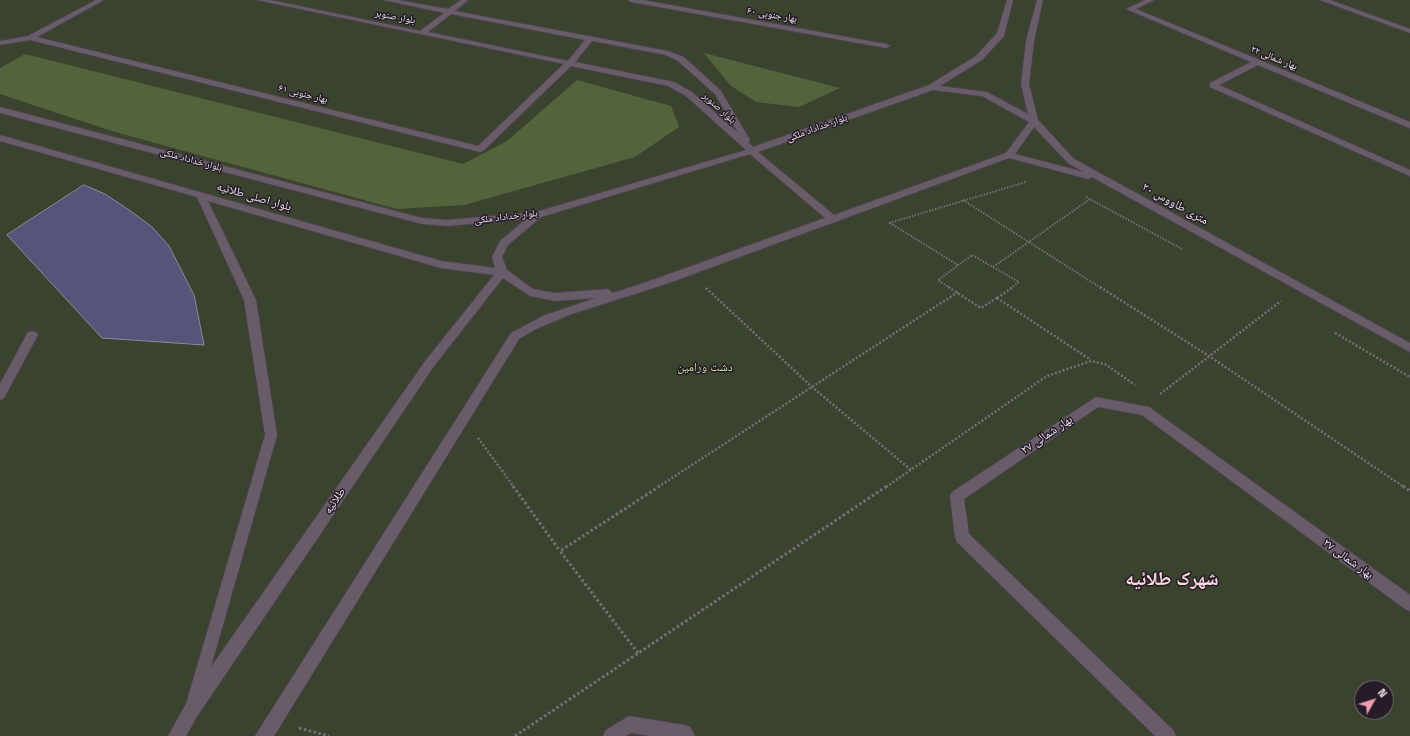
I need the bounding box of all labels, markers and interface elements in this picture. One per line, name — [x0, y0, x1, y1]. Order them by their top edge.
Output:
street label: بهار جنوبی ۶۰ — [746, 5, 798, 25]
street label: بلوار صنوبر — [374, 7, 416, 27]
street label: بهار شمالی ۲۲ — [1249, 43, 1299, 73]
street label: بهار جنوبی ۶۱ — [277, 82, 329, 106]
street label: بلوار صنوبر — [700, 90, 738, 126]
street label: بلوار خداداد ملکی — [785, 111, 849, 145]
street label: بلوار خداداد ملکی — [159, 146, 223, 174]
street label: بلوار اصلی طلائیه — [215, 179, 293, 215]
street label: ۲۰ متری طاووس — [1139, 180, 1211, 228]
street label: بلوار خداداد ملکی — [474, 207, 538, 227]
park label: دشت ورامین — [677, 361, 733, 375]
street label: بهار شمالی ۲۷ — [1018, 412, 1076, 458]
street label: طلائیه — [321, 485, 349, 517]
street label: بهار شمالی ۲۷ — [1320, 536, 1376, 582]
district label: شهرک طلائیه — [1125, 569, 1219, 591]
north arrow — [1354, 680, 1394, 720]
text: N — [1375, 686, 1390, 700]

